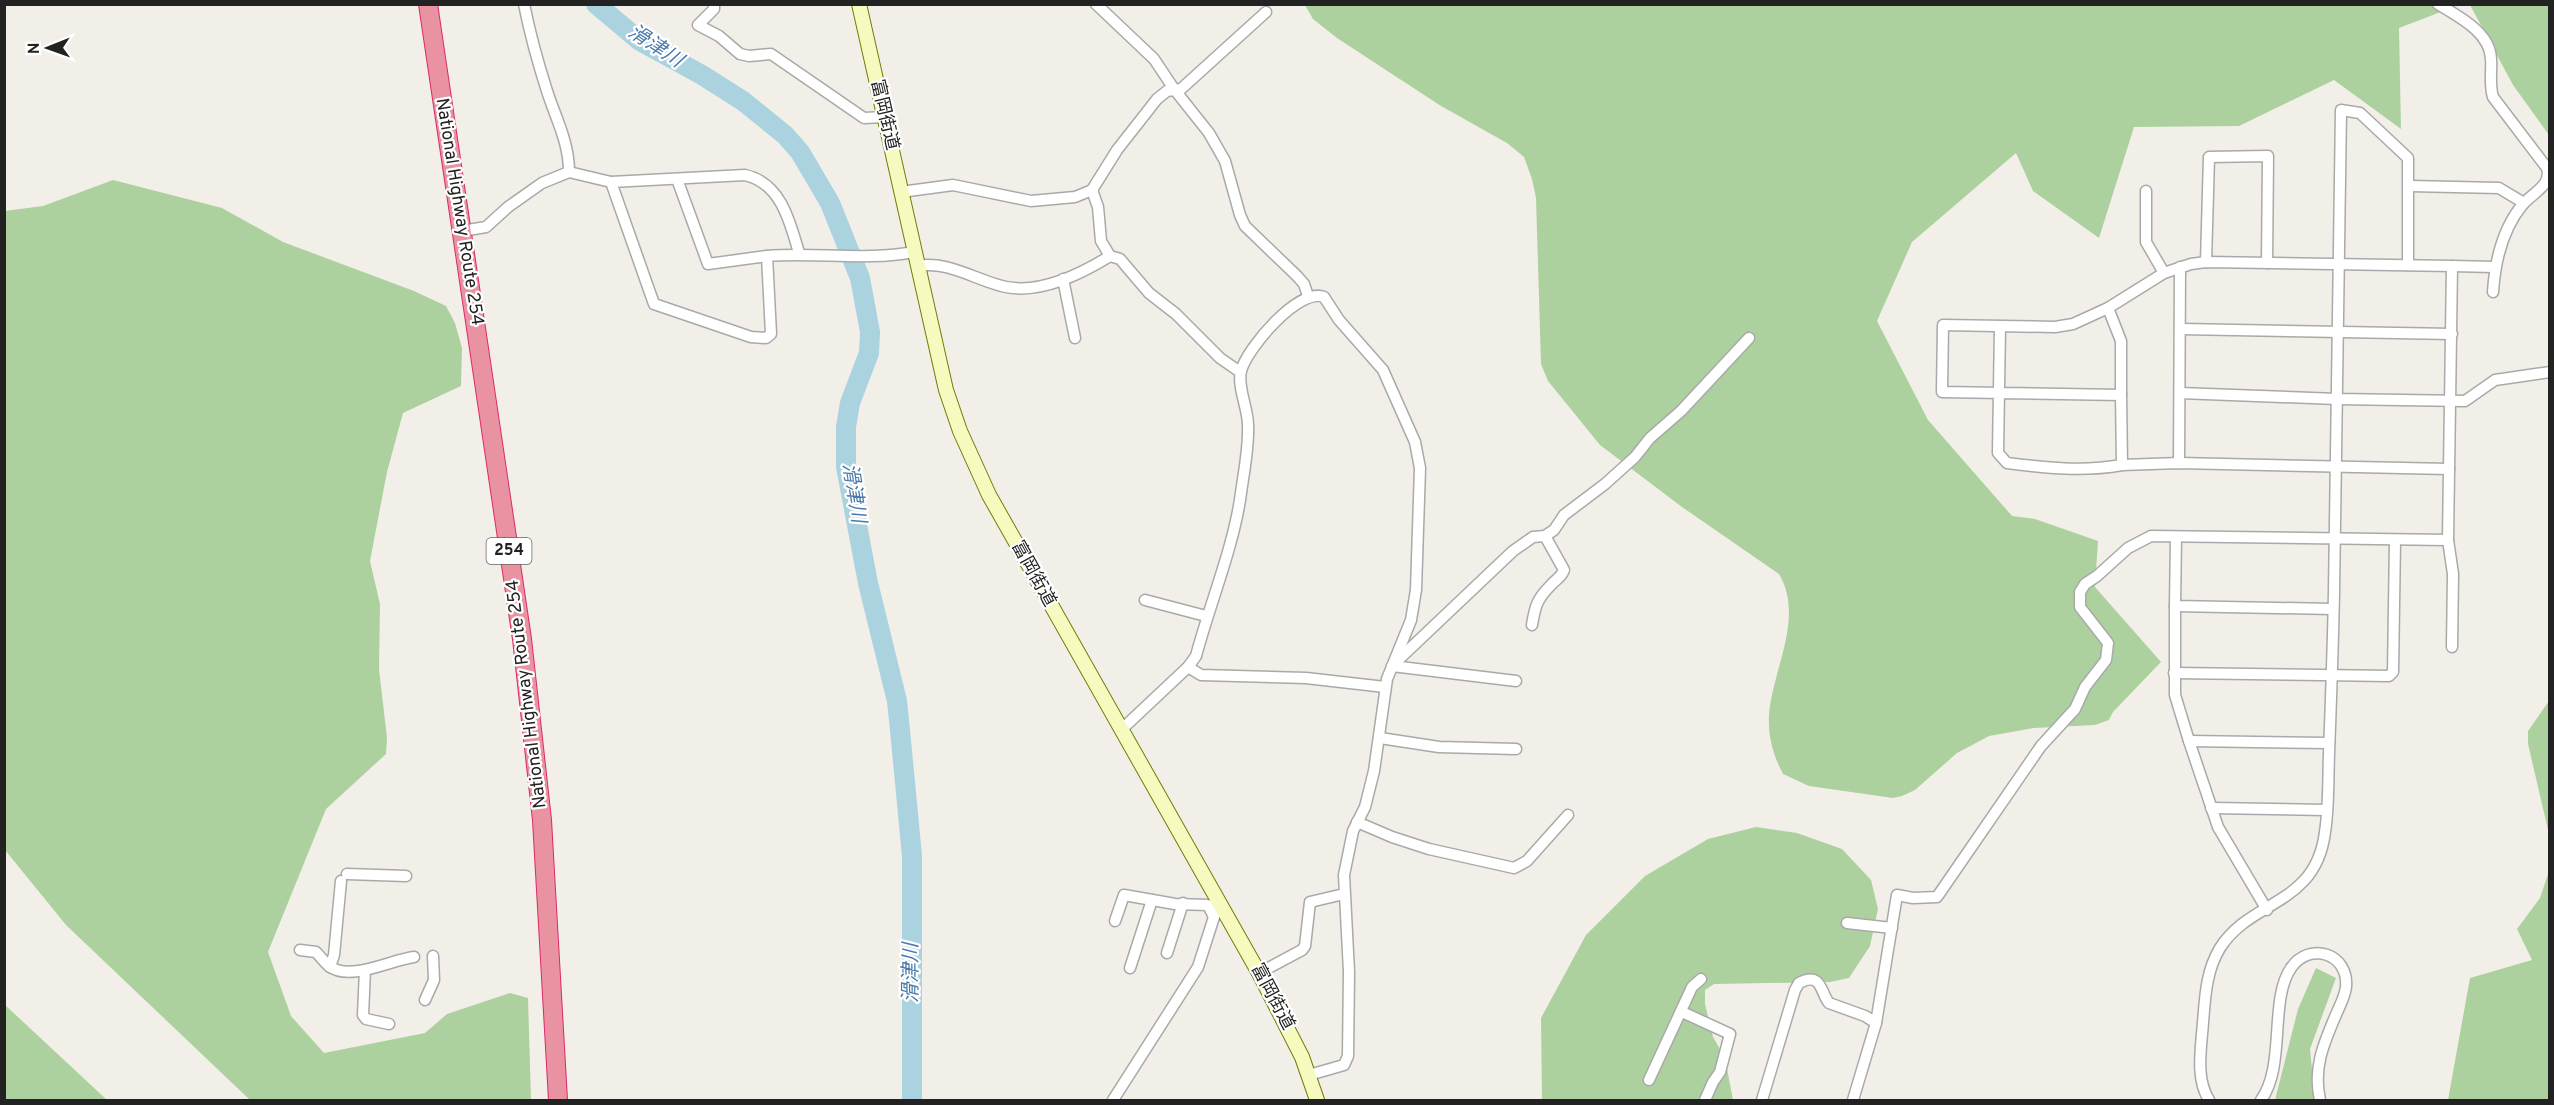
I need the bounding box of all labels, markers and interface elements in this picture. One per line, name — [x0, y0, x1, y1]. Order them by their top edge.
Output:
north arrow — [18, 18, 78, 78]
water label: 滑津川 — [623, 20, 689, 75]
text: N — [25, 42, 45, 54]
street label: 富岡街道 — [865, 77, 903, 153]
street label: National Highway Route 254 — [430, 97, 488, 327]
water label: 滑津川 — [835, 461, 871, 527]
street label: 富岡街道 — [1005, 537, 1061, 611]
road number: 254 — [486, 538, 532, 564]
street label: National Highway Route 254 — [502, 578, 552, 810]
water label: 滑津川 — [899, 941, 925, 1003]
street label: 富岡街道 — [1245, 960, 1299, 1034]

